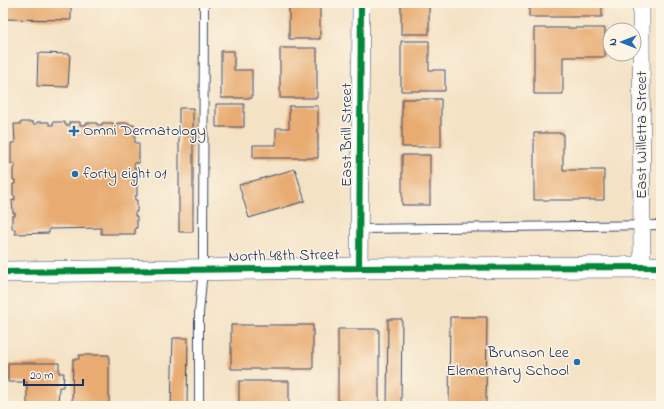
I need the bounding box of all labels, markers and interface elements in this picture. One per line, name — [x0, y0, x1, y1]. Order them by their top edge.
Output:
north arrow — [602, 22, 642, 62]
text: N — [605, 38, 621, 46]
street label: East Willetta Street — [630, 70, 654, 199]
street label: East Brill Street — [335, 82, 359, 187]
place label: Omni Dermatology — [83, 119, 206, 143]
marker: Omni Dermatology — [68, 125, 80, 137]
place label: forty eight 01 — [83, 162, 167, 186]
marker: forty eight 01 — [70, 169, 80, 179]
street label: North 48th Street — [228, 243, 340, 269]
place label: Brunson Lee Elementary School — [446, 341, 570, 383]
marker: Brunson Lee Elementary School — [572, 357, 582, 367]
scale bar — [24, 361, 83, 387]
text: 20 m — [30, 367, 53, 385]

